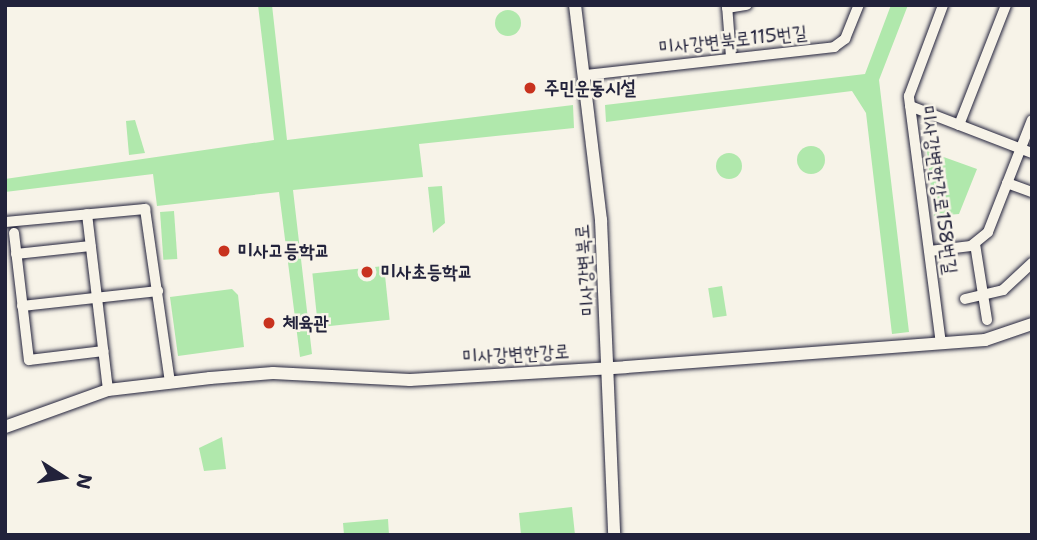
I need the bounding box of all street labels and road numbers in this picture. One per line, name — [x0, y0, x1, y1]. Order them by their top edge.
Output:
street label: 미사강변북로115번길 — [658, 21, 808, 59]
street label: 미사강변한강로158번길 — [916, 104, 962, 276]
street label: 미사강변북로 — [570, 223, 600, 317]
street label: 미사강변한강로 — [462, 340, 570, 368]

